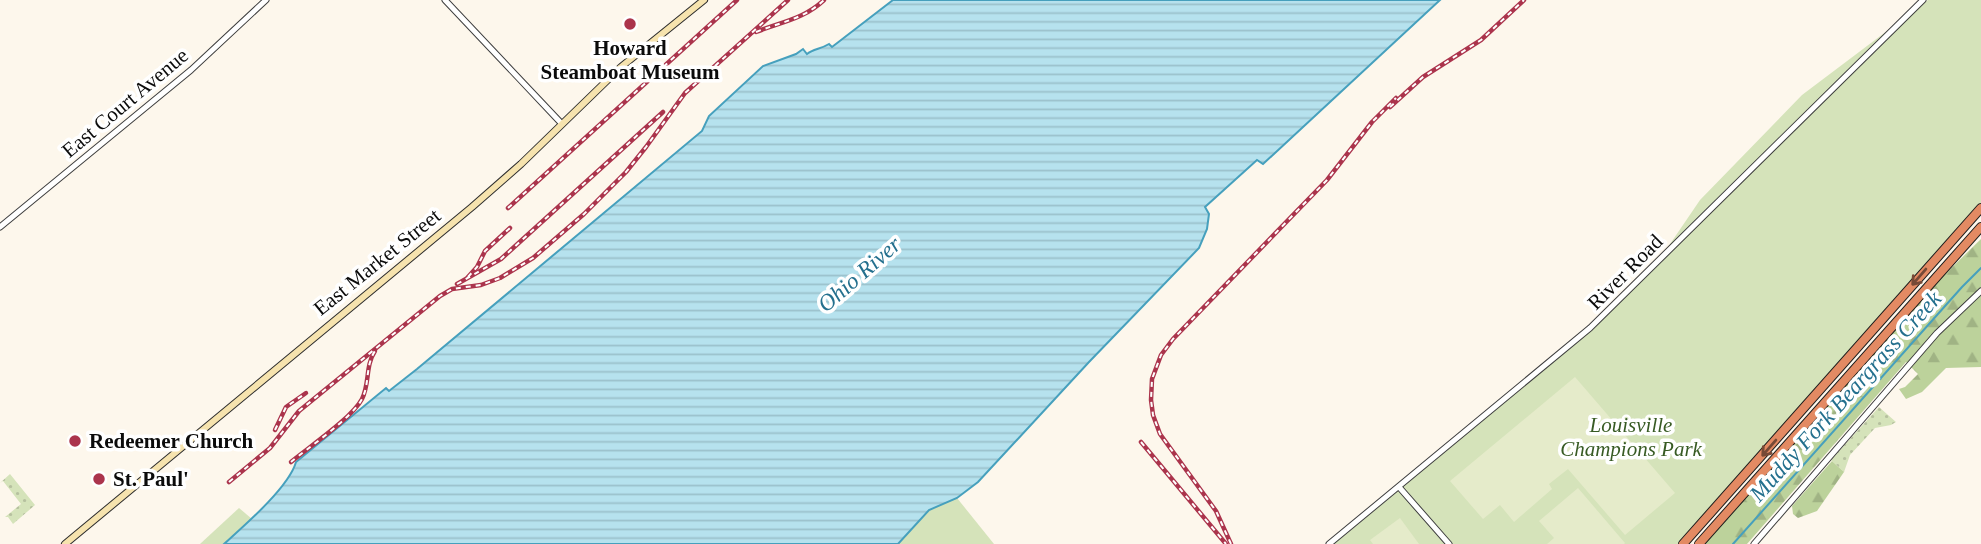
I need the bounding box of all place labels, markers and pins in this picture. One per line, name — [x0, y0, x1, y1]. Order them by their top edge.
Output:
marker: Howard Steamboat Museum — [622, 16, 638, 32]
place label: Howard Steamboat Museum — [540, 36, 720, 84]
place label: Redeemer Church — [89, 429, 254, 453]
marker: Redeemer Church — [67, 433, 83, 449]
place label: St. Paul' — [113, 467, 189, 491]
marker: St. Paul' — [91, 471, 107, 487]

